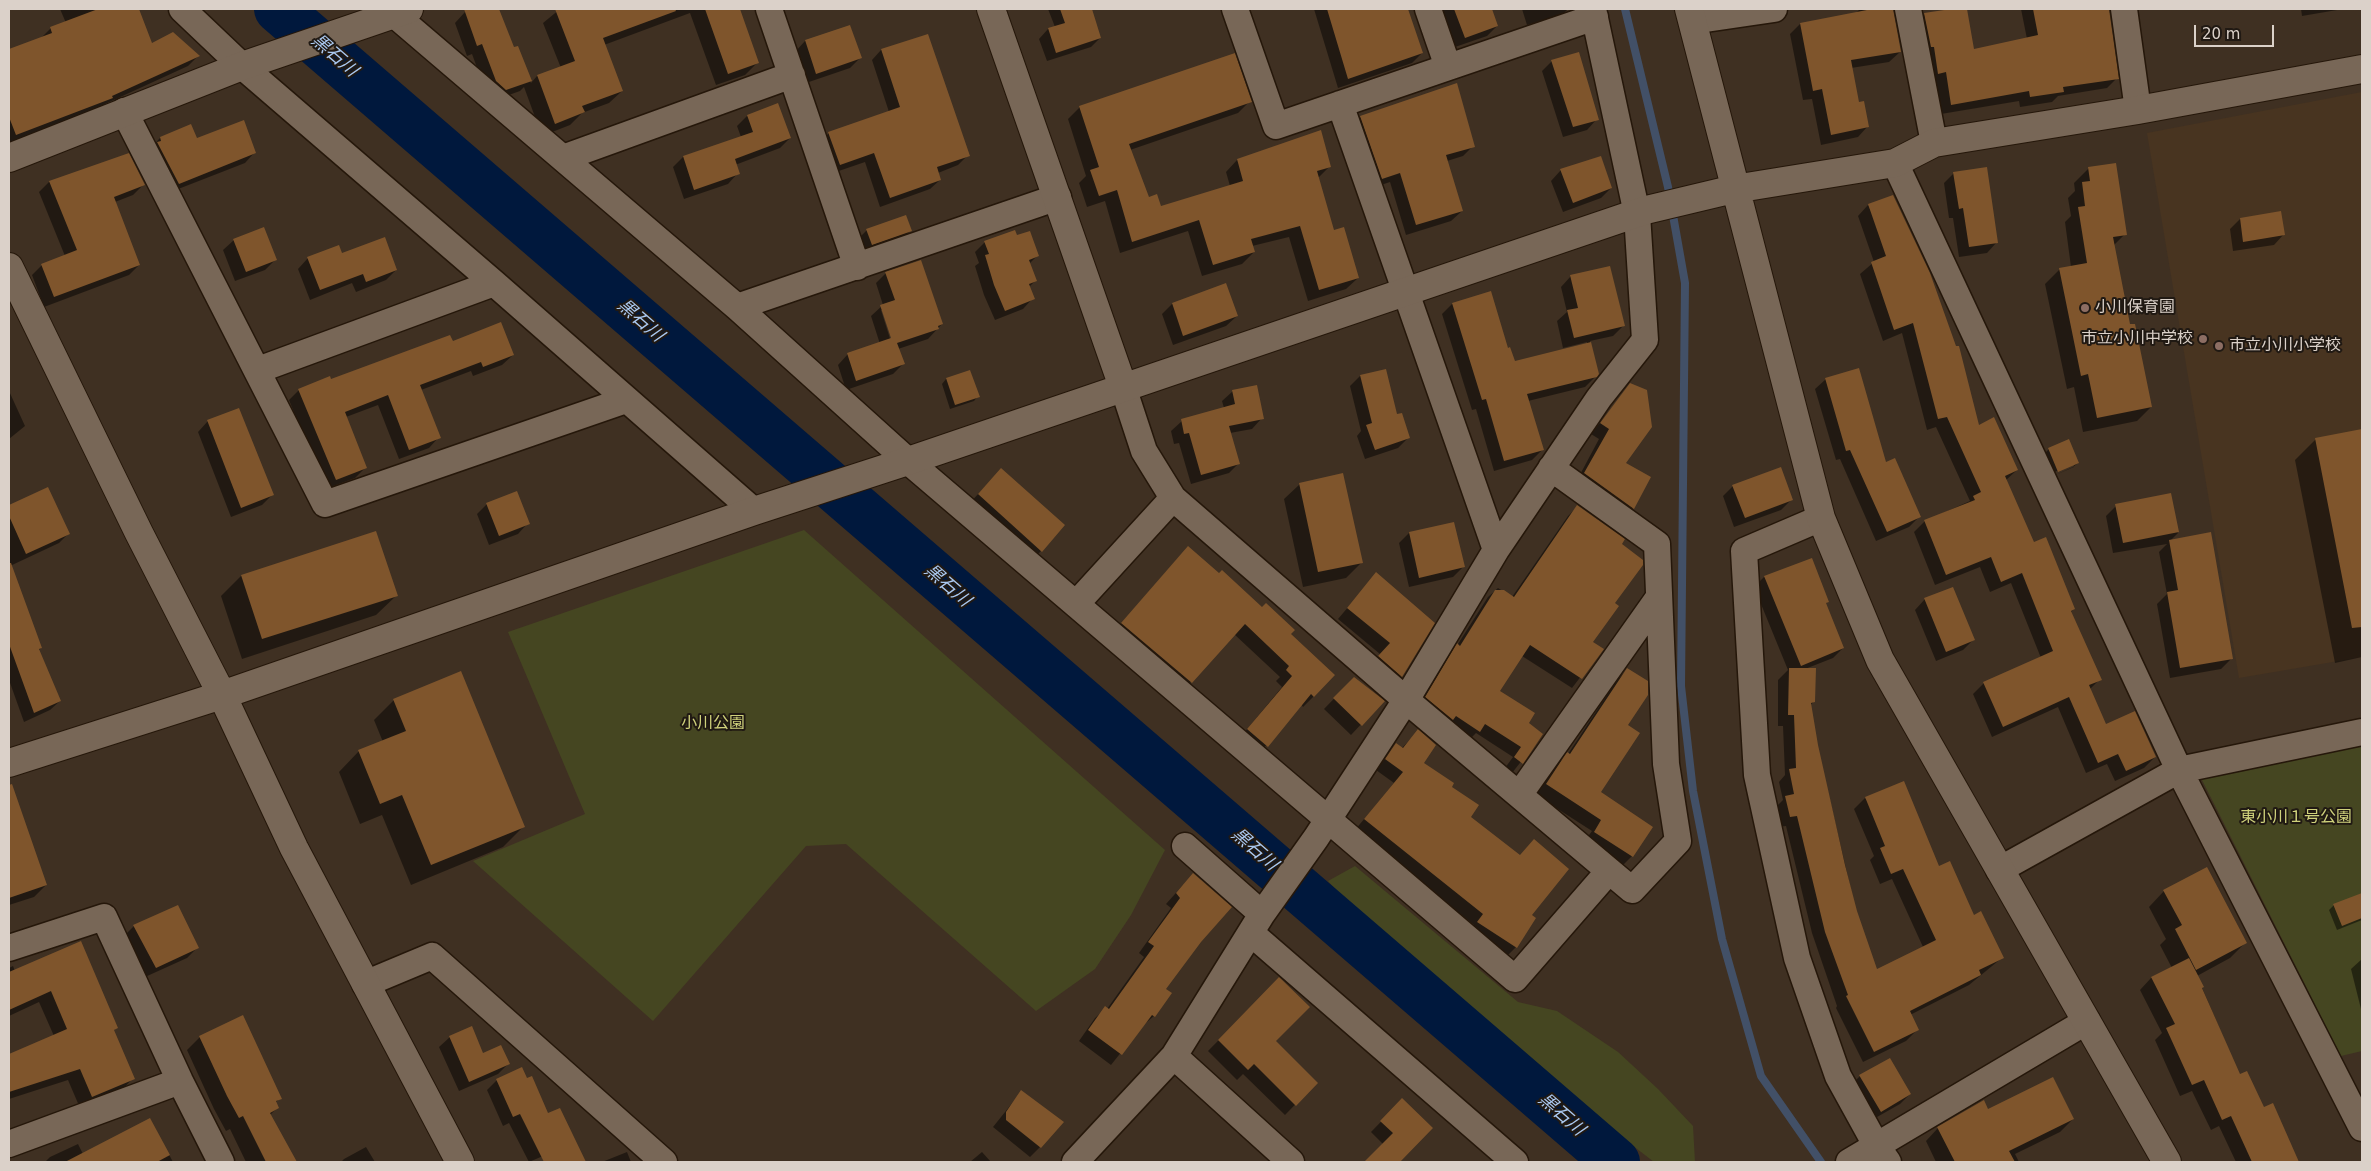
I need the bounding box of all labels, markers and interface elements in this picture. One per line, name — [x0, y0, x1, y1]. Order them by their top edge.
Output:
scale bar — [2196, 15, 2276, 47]
text: 20 m — [2202, 25, 2240, 43]
water label: 黒石川 — [307, 30, 361, 82]
water label: 黒石川 — [613, 295, 667, 347]
place label: 小川保育園 — [2095, 298, 2175, 318]
marker: 小川保育園 — [2079, 302, 2091, 314]
place label: 市立小川中学校 — [2081, 329, 2193, 349]
marker: 市立小川中学校 — [2197, 333, 2209, 345]
place label: 市立小川小学校 — [2229, 336, 2341, 356]
marker: 市立小川小学校 — [2213, 340, 2225, 352]
water label: 黒石川 — [920, 560, 974, 612]
park label: 小川公園 — [681, 714, 745, 734]
park label: 東小川１号公園 — [2240, 808, 2352, 828]
water label: 黒石川 — [1227, 824, 1281, 876]
water label: 黒石川 — [1534, 1089, 1588, 1141]

